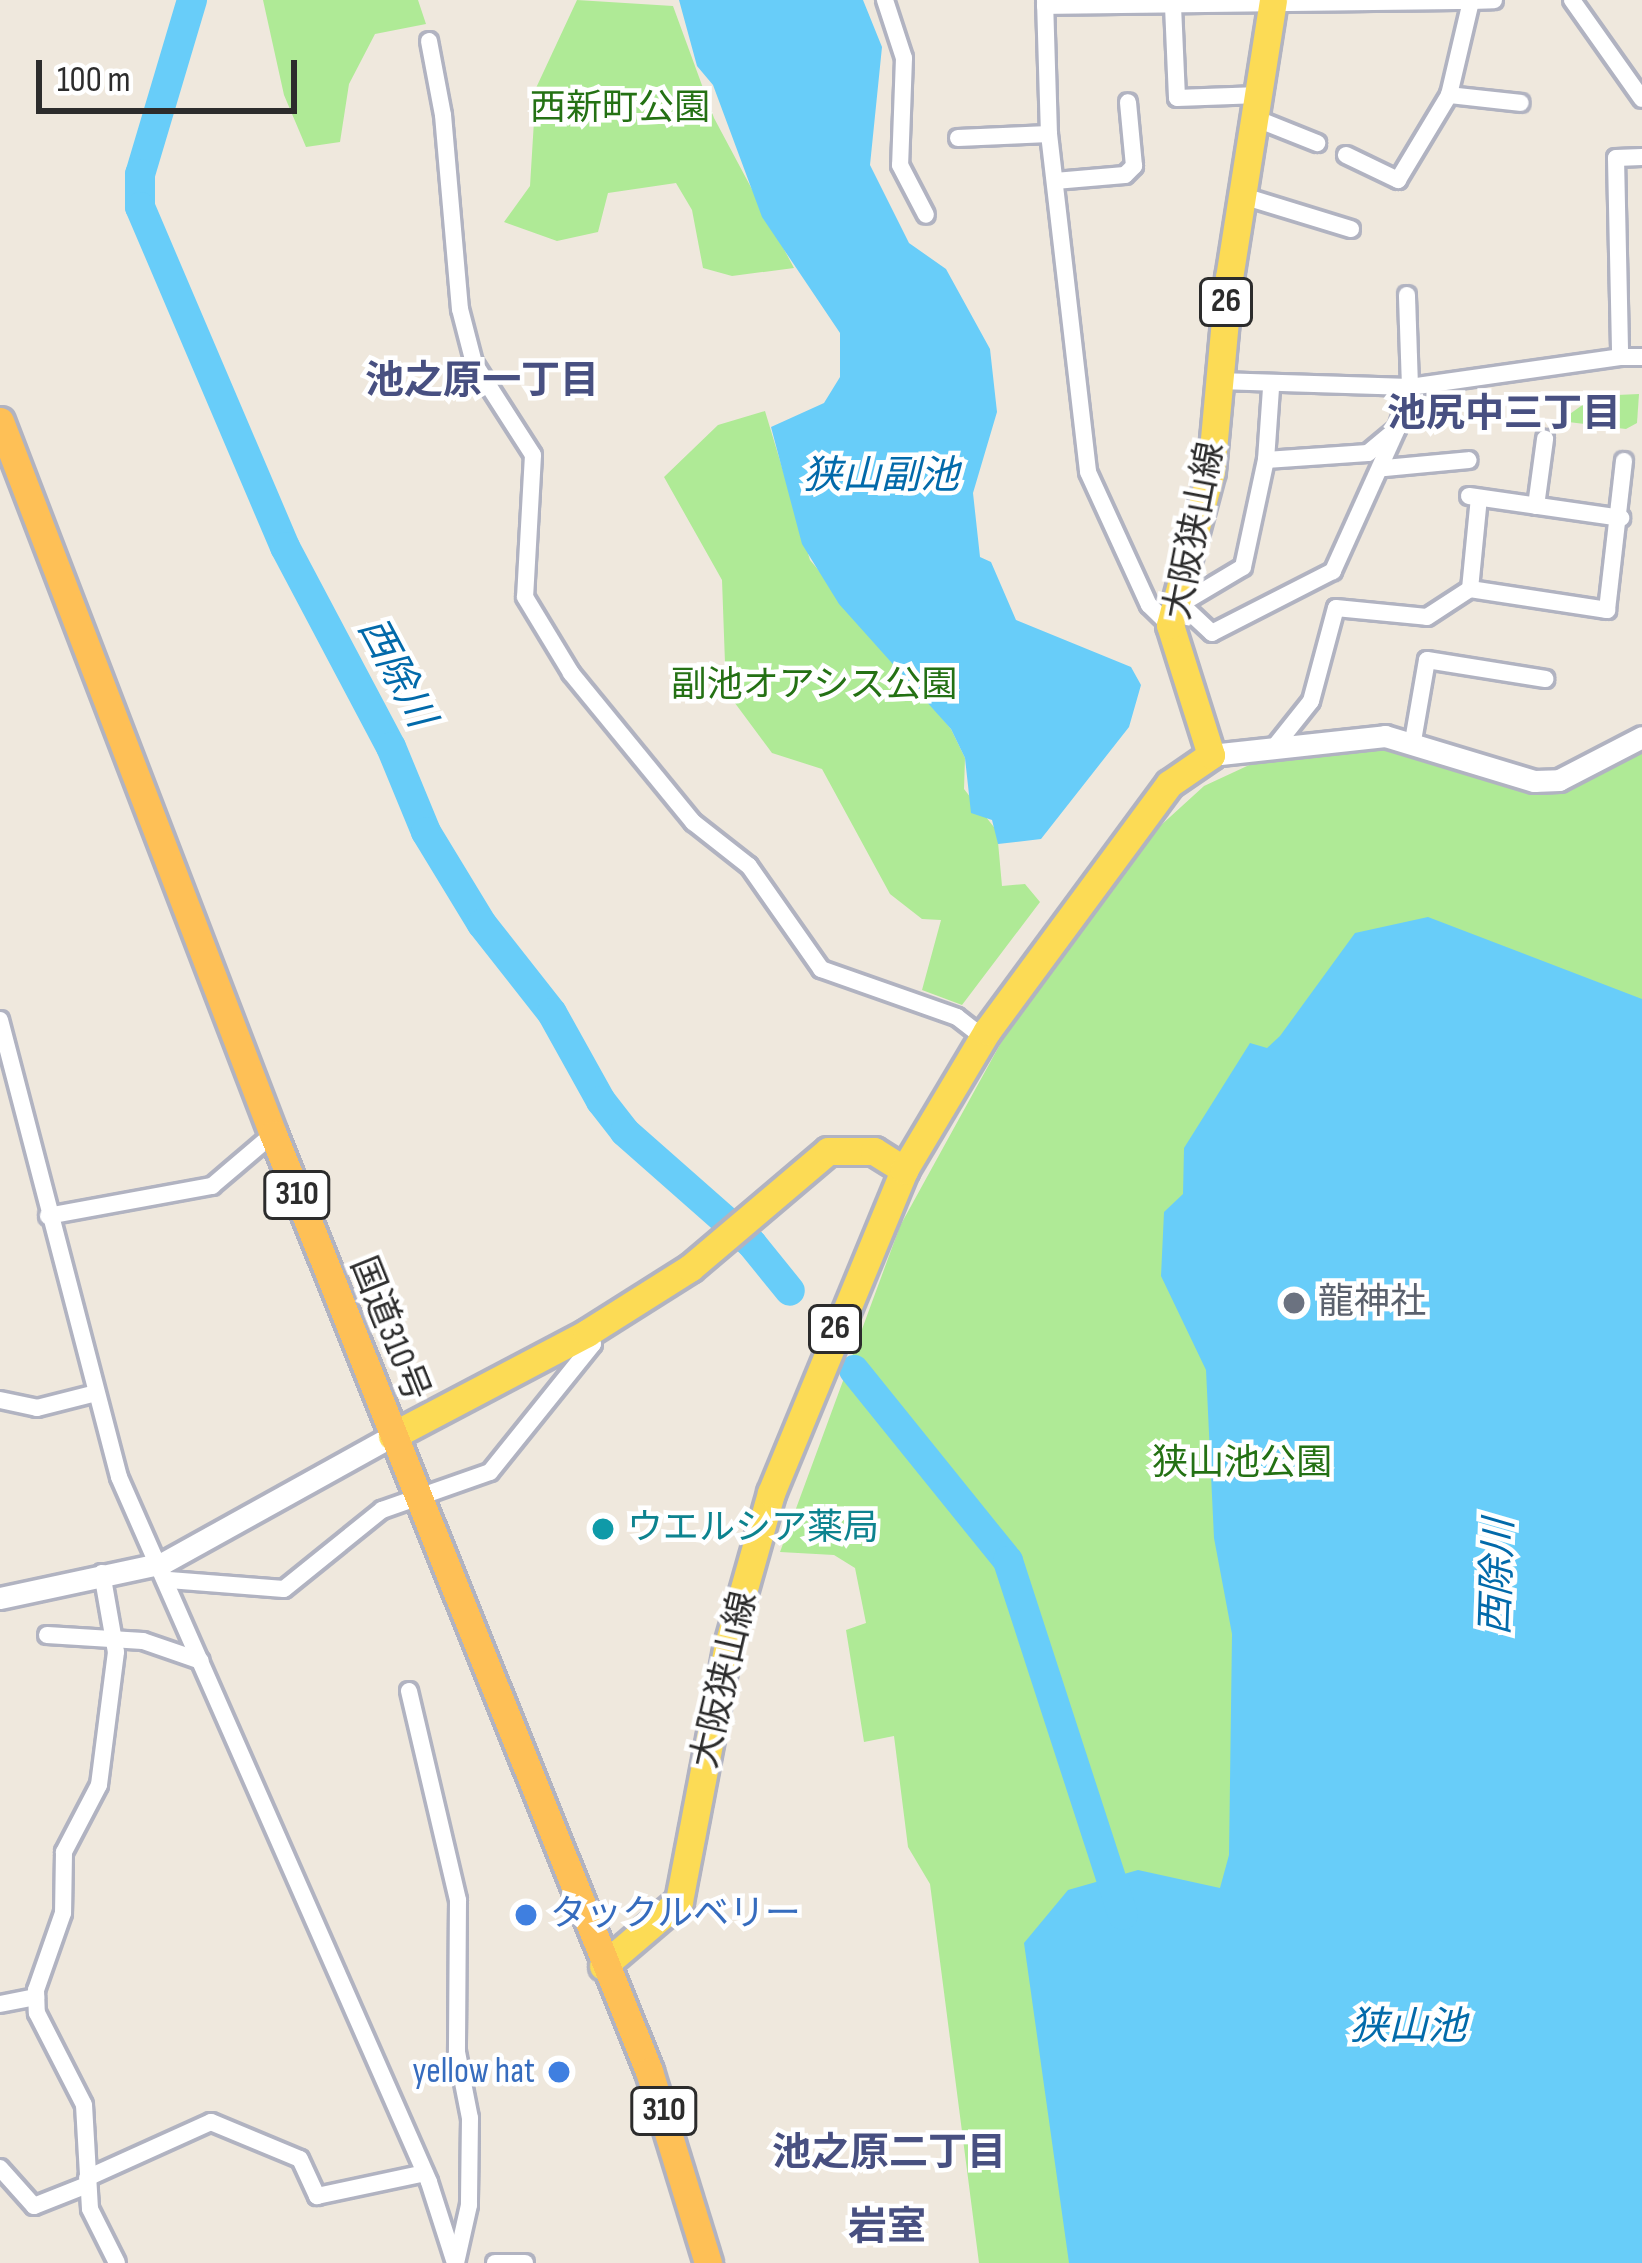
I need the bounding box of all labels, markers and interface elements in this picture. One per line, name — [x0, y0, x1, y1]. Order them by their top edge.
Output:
scale bar — [42, 36, 303, 110]
text: 100 m — [57, 59, 131, 102]
park label: 西新町公園 — [530, 87, 710, 131]
road number: 26 — [1199, 275, 1253, 329]
district label: 池之原一丁目 — [365, 359, 599, 405]
district label: 池尻中三丁目 — [1387, 392, 1621, 438]
street label: 大阪狭山線 — [1157, 439, 1233, 623]
water label: 狭山副池 — [803, 454, 959, 500]
water label: 西除川 — [347, 610, 443, 736]
park label: 副池オアシス公園 — [670, 664, 958, 708]
road number: 310 — [261, 1168, 333, 1222]
street label: 国道310号 — [341, 1251, 437, 1407]
place label: 龍神社 — [1318, 1281, 1426, 1325]
marker: 龍神社 — [1281, 1290, 1307, 1316]
road number: 26 — [808, 1302, 862, 1356]
park label: 狭山池公園 — [1152, 1442, 1332, 1486]
place label: ウエルシア薬局 — [627, 1507, 879, 1551]
marker: ウエルシア薬局 — [590, 1516, 616, 1542]
water label: 西除川 — [1474, 1518, 1524, 1636]
street label: 大阪狭山線 — [684, 1587, 766, 1773]
place label: タックルベリー — [550, 1893, 802, 1937]
marker: タックルベリー — [513, 1902, 539, 1928]
water label: 狭山池 — [1350, 2005, 1466, 2051]
place label: yellow hat — [413, 2050, 535, 2094]
marker: yellow hat — [546, 2059, 572, 2085]
road number: 310 — [628, 2084, 700, 2138]
district label: 池之原二丁目 — [772, 2131, 1006, 2177]
district label: 岩室 — [848, 2205, 926, 2251]

